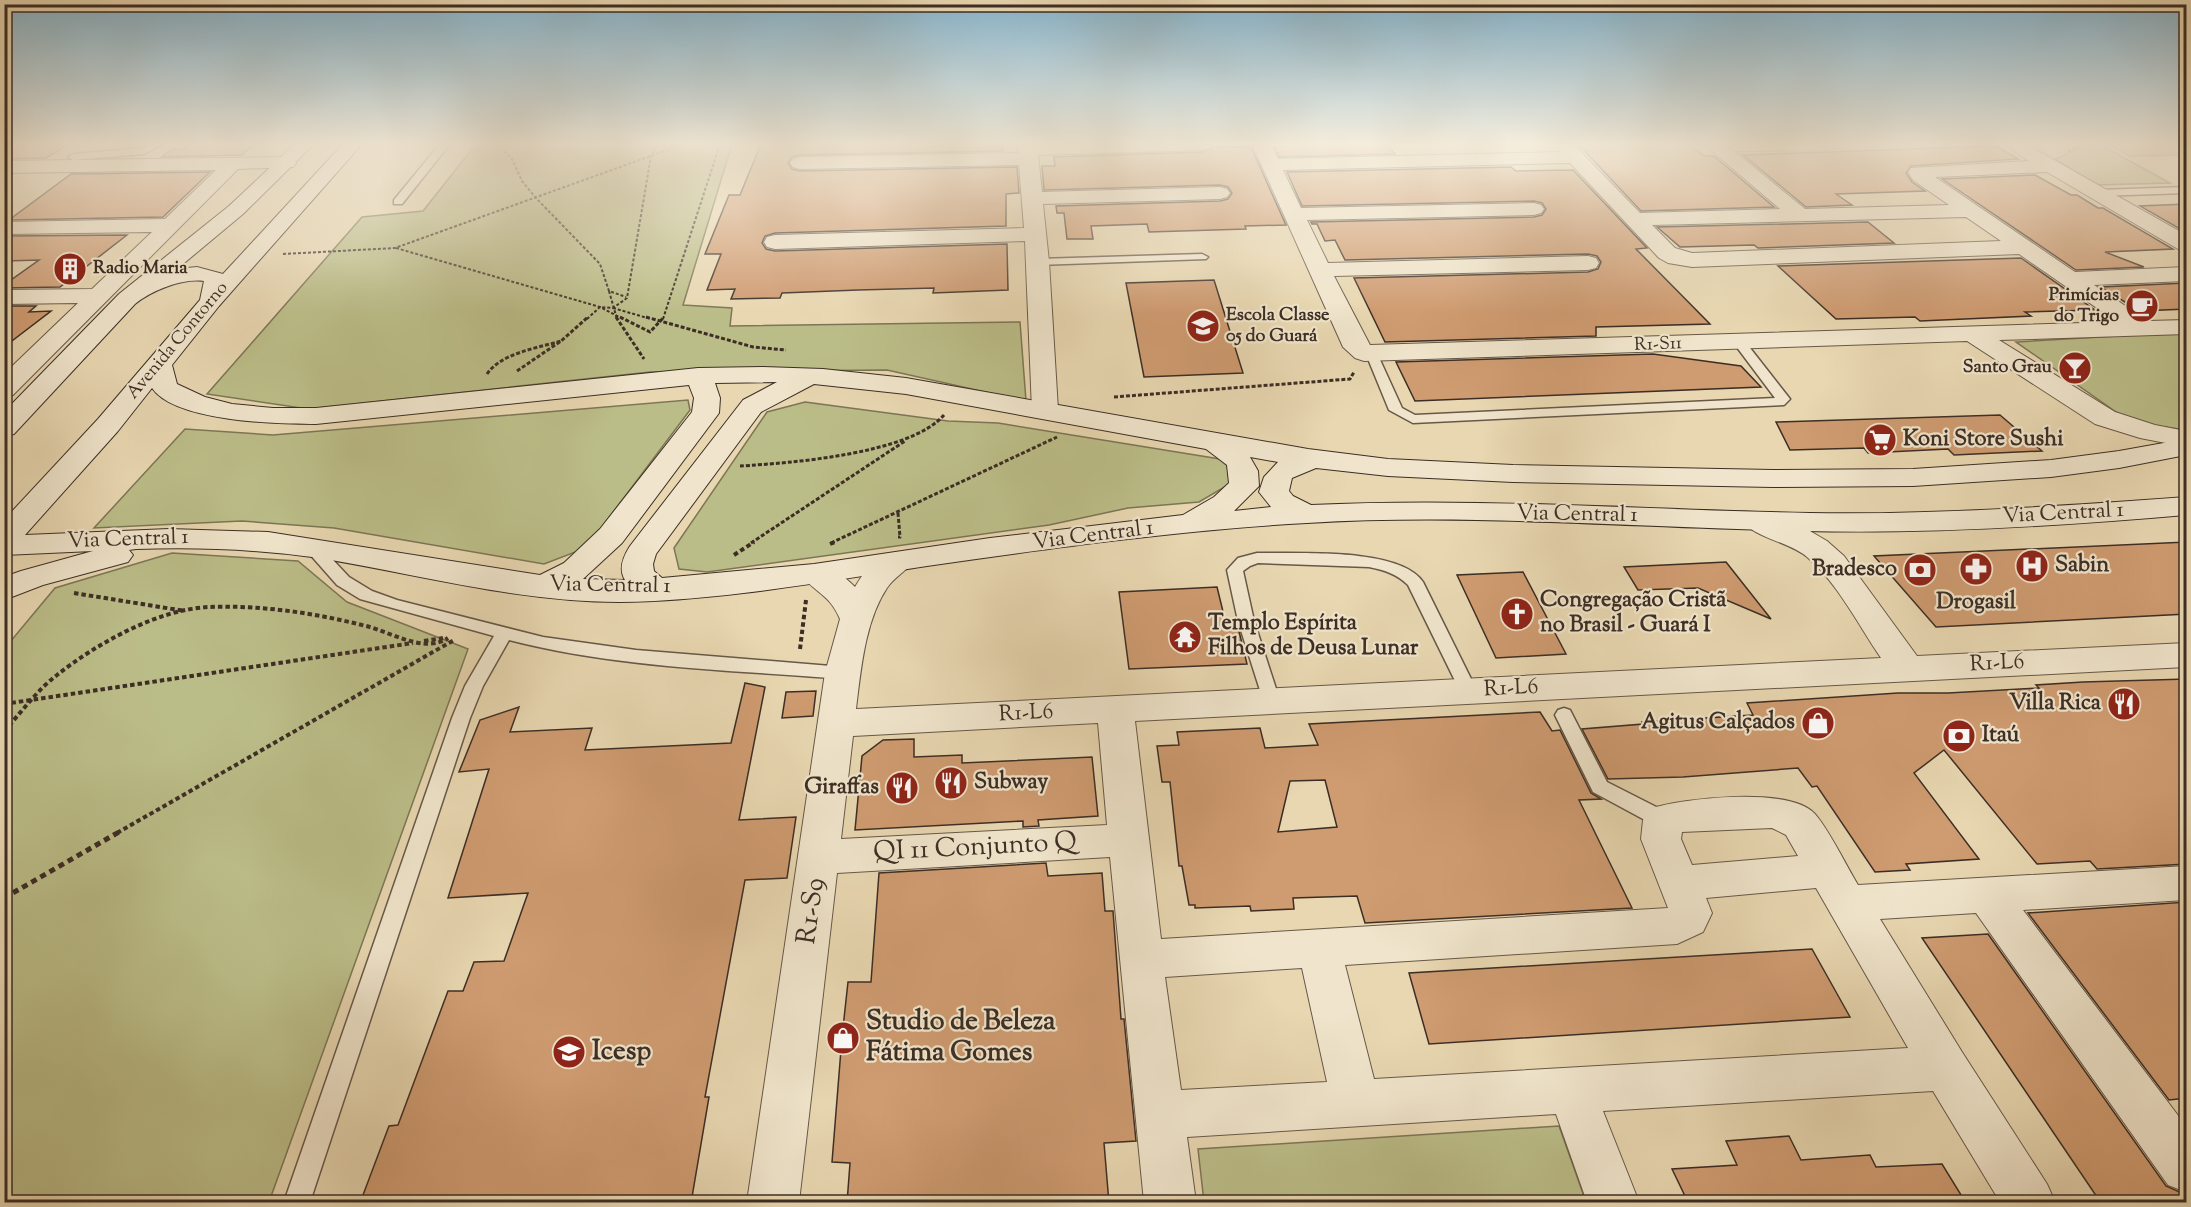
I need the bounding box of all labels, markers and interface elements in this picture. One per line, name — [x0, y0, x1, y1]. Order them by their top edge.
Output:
building icon: Radio Maria — [52, 251, 88, 287]
place label: Radio Maria — [93, 256, 188, 282]
street label: Avenida Contorno — [121, 277, 235, 405]
place label: Primícias do Trigo — [2049, 283, 2119, 330]
cafe icon: Primícias do Trigo — [2124, 288, 2160, 324]
place label: Escola Classe 05 do Guará — [1226, 303, 1330, 350]
school or university icon: Escola Classe 05 do Guará — [1185, 308, 1221, 344]
street label: R1-S11 — [1634, 331, 1682, 359]
bar icon: Santo Grau — [2057, 350, 2093, 386]
place label: Santo Grau — [1963, 355, 2053, 381]
supermarket icon: Koni Store Sushi — [1862, 422, 1898, 458]
place label: Koni Store Sushi — [1903, 424, 2064, 456]
street label: Via Central 1 — [2001, 495, 2125, 533]
street label: Via Central 1 — [1516, 498, 1639, 532]
street label: Via Central 1 — [1031, 513, 1156, 559]
street label: Via Central 1 — [67, 522, 190, 558]
hospital icon: Sabin — [2014, 548, 2050, 584]
place label: Sabin — [2055, 550, 2109, 582]
pharmacy icon: Drogasil — [1958, 551, 1994, 587]
bank icon: Bradesco — [1902, 552, 1938, 588]
place label: Bradesco — [1812, 554, 1897, 586]
street label: Via Central 1 — [549, 569, 672, 603]
place label: Congregação Cristã no Brasil - Guará I — [1540, 585, 1727, 642]
place label: Drogasil — [1936, 587, 2017, 619]
church icon: Congregação Cristã no Brasil - Guará I — [1499, 596, 1535, 632]
place label: Templo Espírita Filhos de Deusa Lunar — [1208, 608, 1419, 665]
temple icon: Templo Espírita Filhos de Deusa Lunar — [1167, 619, 1203, 655]
street label: R1-L6 — [1969, 647, 2025, 681]
street label: R1-L6 — [1483, 672, 1539, 706]
restaurant icon: Villa Rica — [2106, 686, 2142, 722]
place label: Villa Rica — [2009, 688, 2102, 720]
street label: R1-L6 — [998, 697, 1054, 731]
shop icon: Agitus Calçados — [1800, 705, 1836, 741]
place label: Agitus Calçados — [1641, 707, 1795, 739]
bank icon: Itaú — [1941, 718, 1977, 754]
place label: Itaú — [1982, 720, 2020, 752]
restaurant icon: Subway — [933, 765, 969, 801]
place label: Subway — [974, 767, 1048, 799]
restaurant icon: Giraffas — [884, 770, 920, 806]
place label: Giraffas — [804, 772, 879, 804]
street label: QI 11 Conjunto Q — [872, 823, 1081, 873]
street label: R1-S9 — [788, 875, 836, 947]
place label: Studio de Beleza Fátima Gomes — [866, 1003, 1056, 1073]
shop icon: Studio de Beleza Fátima Gomes — [825, 1020, 861, 1056]
place label: Icesp — [592, 1033, 651, 1072]
school or university icon: Icesp — [551, 1034, 587, 1070]

